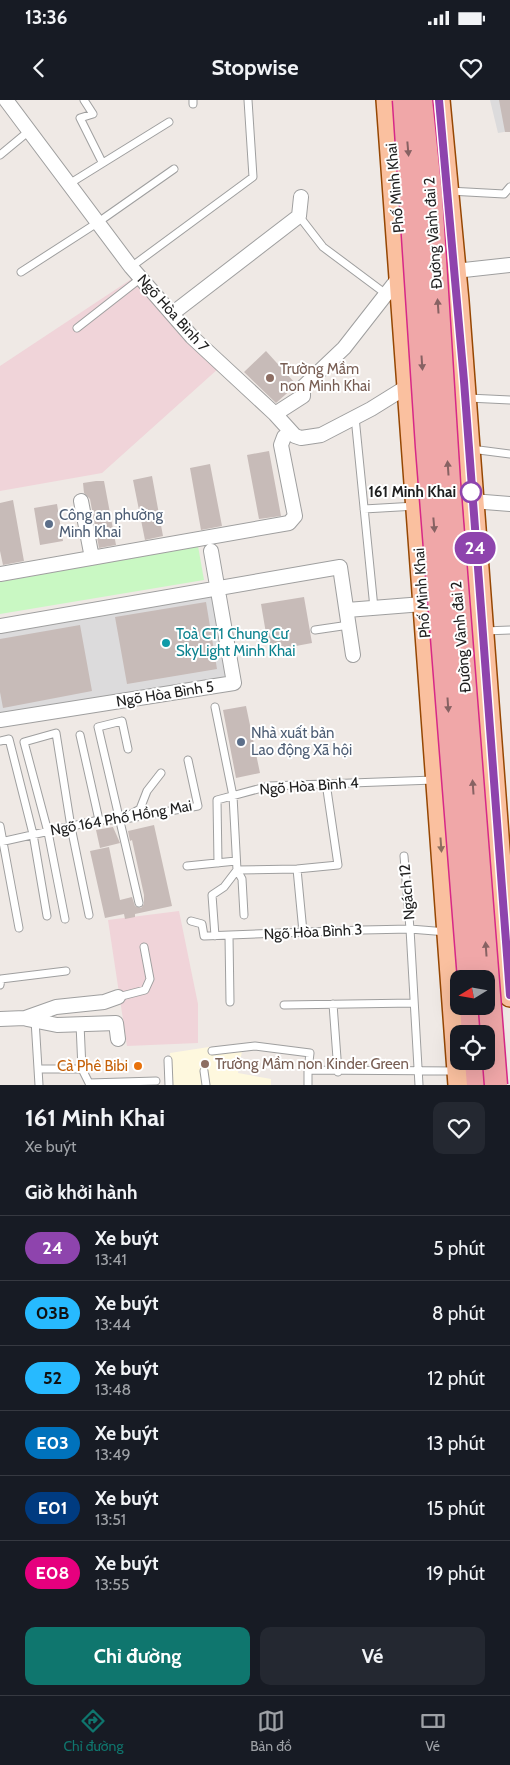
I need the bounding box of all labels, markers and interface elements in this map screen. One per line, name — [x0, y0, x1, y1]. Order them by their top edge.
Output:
text: 13:36 — [25, 6, 67, 29]
icon: back — [25, 54, 53, 82]
text: Stopwise — [212, 54, 298, 81]
icon: heart — [457, 54, 485, 82]
one-way arrow — [405, 141, 413, 157]
street label: Phố Minh Khai — [382, 142, 408, 234]
street label: Đường Vành đai 2 — [420, 176, 446, 289]
street label: Ngõ Hòa Bình 7 — [133, 271, 213, 356]
one-way arrow — [433, 298, 441, 314]
one-way arrow — [419, 355, 427, 371]
place label: Trường Mầm non Minh Khai — [280, 360, 371, 395]
marker: Trường Mầm non Minh Khai — [264, 372, 276, 384]
one-way arrow — [443, 460, 451, 476]
marker: 161 Minh Khai — [460, 481, 482, 503]
place label: 161 Minh Khai — [369, 483, 456, 501]
place label: Công an phường Minh Khai — [59, 506, 163, 541]
one-way arrow — [430, 517, 438, 533]
marker: Công an phường Minh Khai — [43, 518, 55, 530]
line badge: 24 — [452, 532, 498, 564]
text: 24 — [465, 537, 485, 559]
street label: Phố Minh Khai — [410, 547, 434, 639]
street label: Đường Vành đai 2 — [447, 580, 475, 694]
place label: Toà CT1 Chung Cư SkyLight Minh Khai — [176, 625, 295, 660]
marker: Toà CT1 Chung Cư SkyLight Minh Khai — [160, 637, 172, 649]
street label: Ngõ Hòa Bình 5 — [115, 677, 215, 711]
one-way arrow — [444, 697, 452, 713]
place label: Nhà xuất bản Lao động Xã hội — [251, 724, 352, 759]
marker: Nhà xuất bản Lao động Xã hội — [235, 736, 247, 748]
street label: Ngõ Hòa Bình 4 — [259, 774, 359, 798]
one-way arrow — [469, 779, 477, 795]
street label: Ngõ 164 Phố Hồng Mai — [49, 797, 193, 839]
one-way arrow — [437, 837, 445, 853]
street label: Ngách 12 — [396, 863, 418, 921]
street label: Ngõ Hòa Bình 3 — [263, 920, 363, 944]
one-way arrow — [481, 941, 489, 957]
north arrow — [450, 970, 495, 1015]
map controls — [450, 970, 495, 1070]
button: locate — [450, 1025, 495, 1070]
place label: Trường Mầm non Kinder Green — [215, 1055, 409, 1073]
place label: Cà Phê Bibi — [57, 1057, 128, 1075]
marker: Trường Mầm non Kinder Green — [199, 1058, 211, 1070]
marker: Cà Phê Bibi — [132, 1060, 144, 1072]
button: heart — [433, 1102, 485, 1154]
text: 161 Minh Khai — [25, 1103, 165, 1132]
text: Xe buýt — [25, 1137, 77, 1156]
text: Giờ khởi hành — [25, 1181, 137, 1204]
text: Xe buýt — [95, 1227, 158, 1250]
text: 24 — [42, 1237, 63, 1259]
text: 5 phút — [433, 1237, 485, 1260]
text: 13:41 — [95, 1250, 127, 1269]
text: Xe buýt — [95, 1292, 158, 1315]
text: 03B — [36, 1302, 69, 1324]
text: 8 phút — [432, 1302, 485, 1325]
text: 13:44 — [95, 1315, 131, 1334]
text: Xe buýt — [95, 1357, 158, 1380]
text: 52 — [43, 1367, 62, 1389]
text: 12 phút — [427, 1367, 485, 1390]
text: 13:48 — [95, 1380, 131, 1399]
text: Xe buýt — [95, 1422, 158, 1445]
text: E03 — [36, 1432, 69, 1454]
text: 13 phút — [427, 1432, 485, 1455]
text: 13:49 — [95, 1445, 131, 1464]
text: Xe buýt — [95, 1487, 158, 1510]
text: E01 — [38, 1497, 67, 1519]
text: 15 phút — [427, 1497, 485, 1520]
text: 13:51 — [95, 1510, 126, 1529]
text: Xe buýt — [95, 1552, 158, 1575]
text: E08 — [36, 1562, 69, 1584]
text: 19 phút — [426, 1562, 485, 1585]
text: 13:55 — [95, 1575, 130, 1594]
button: Chỉ đường — [25, 1627, 250, 1685]
button: Vé — [260, 1627, 485, 1685]
tab: Chỉ đường — [63, 1707, 123, 1755]
tab: Bản đồ — [250, 1707, 292, 1755]
tab: Vé — [419, 1707, 447, 1755]

